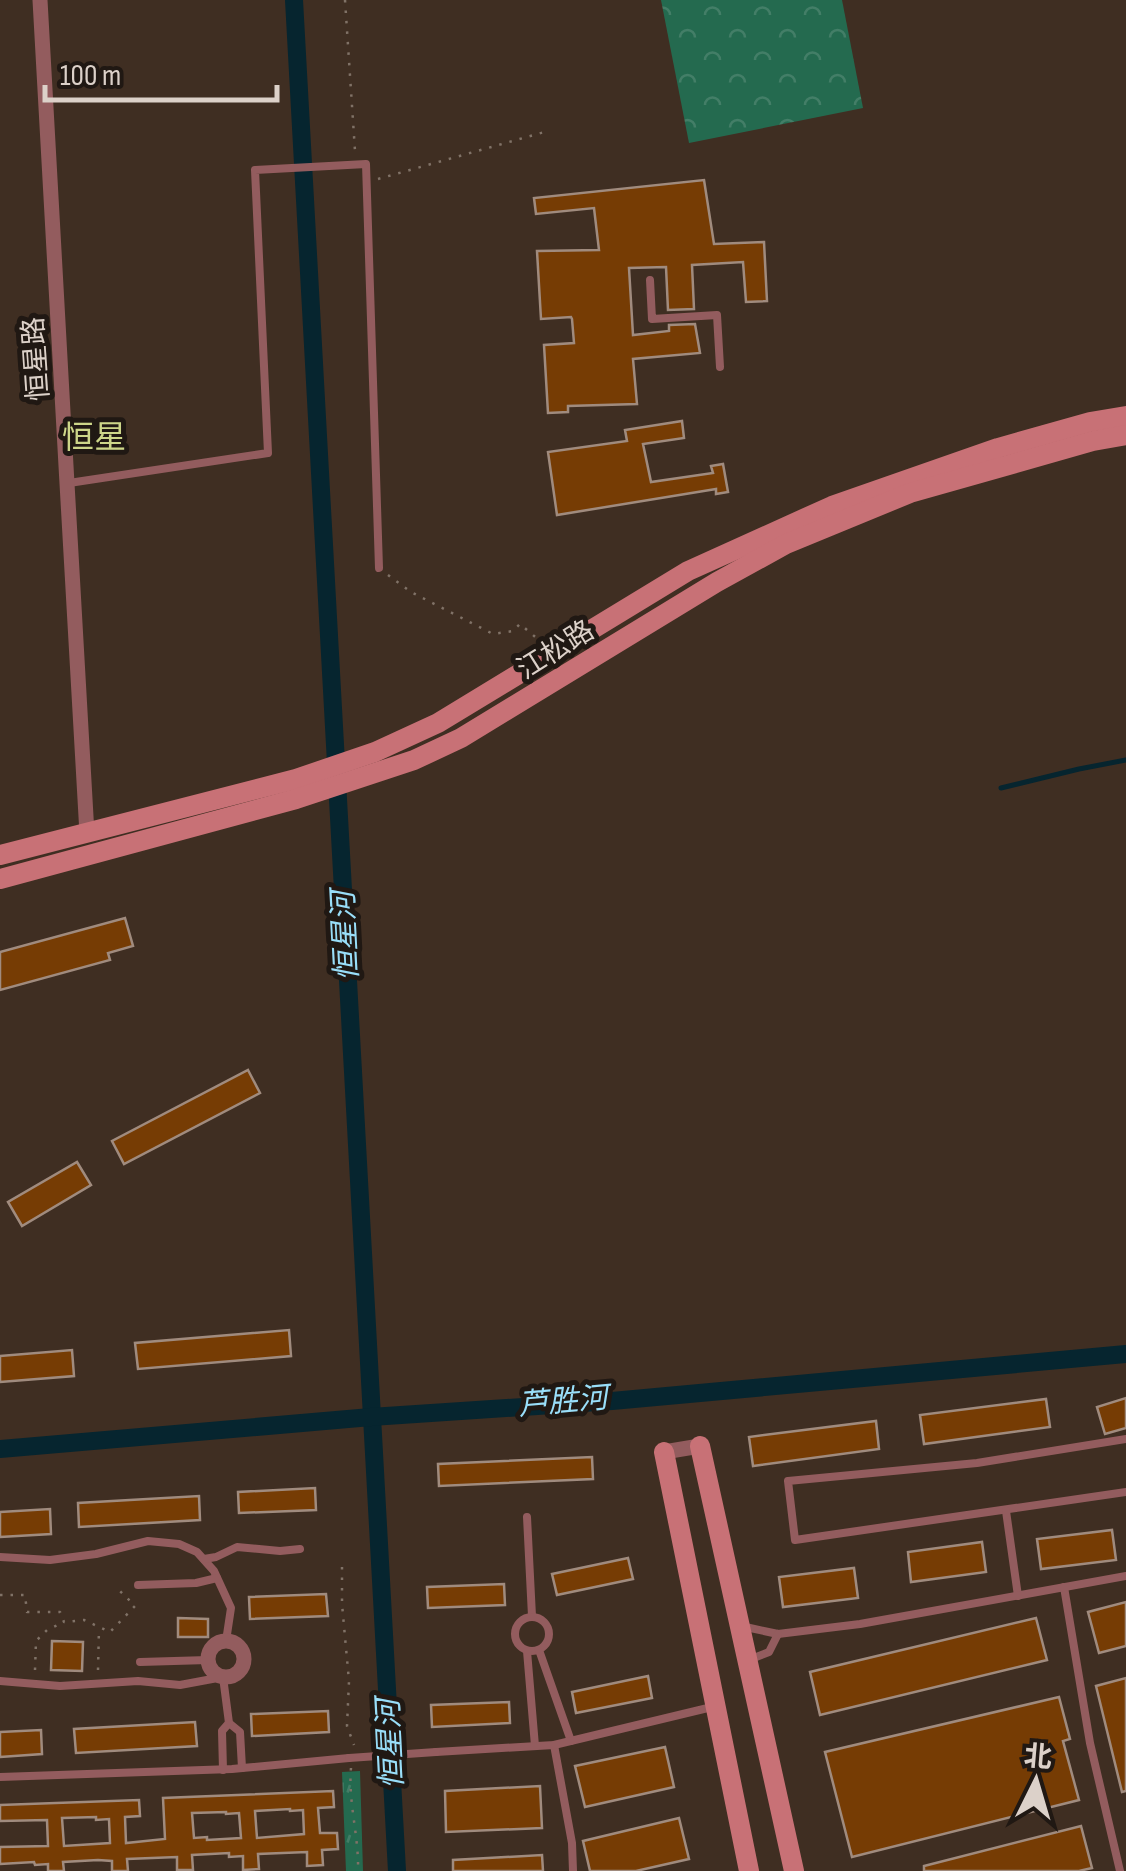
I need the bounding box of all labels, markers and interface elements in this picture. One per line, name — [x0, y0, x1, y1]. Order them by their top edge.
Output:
scale bar — [45, 40, 278, 102]
text: 100 m — [60, 58, 121, 94]
street label: 恒星路 — [17, 316, 56, 402]
district label: 恒星 — [62, 419, 126, 458]
street label: 江松路 — [511, 614, 600, 687]
water label: 恒星河 — [325, 885, 366, 982]
water label: 芦胜河 — [517, 1380, 614, 1424]
water label: 恒星河 — [370, 1693, 411, 1790]
north arrow — [986, 1731, 1086, 1831]
text: 北 — [1023, 1740, 1053, 1775]

